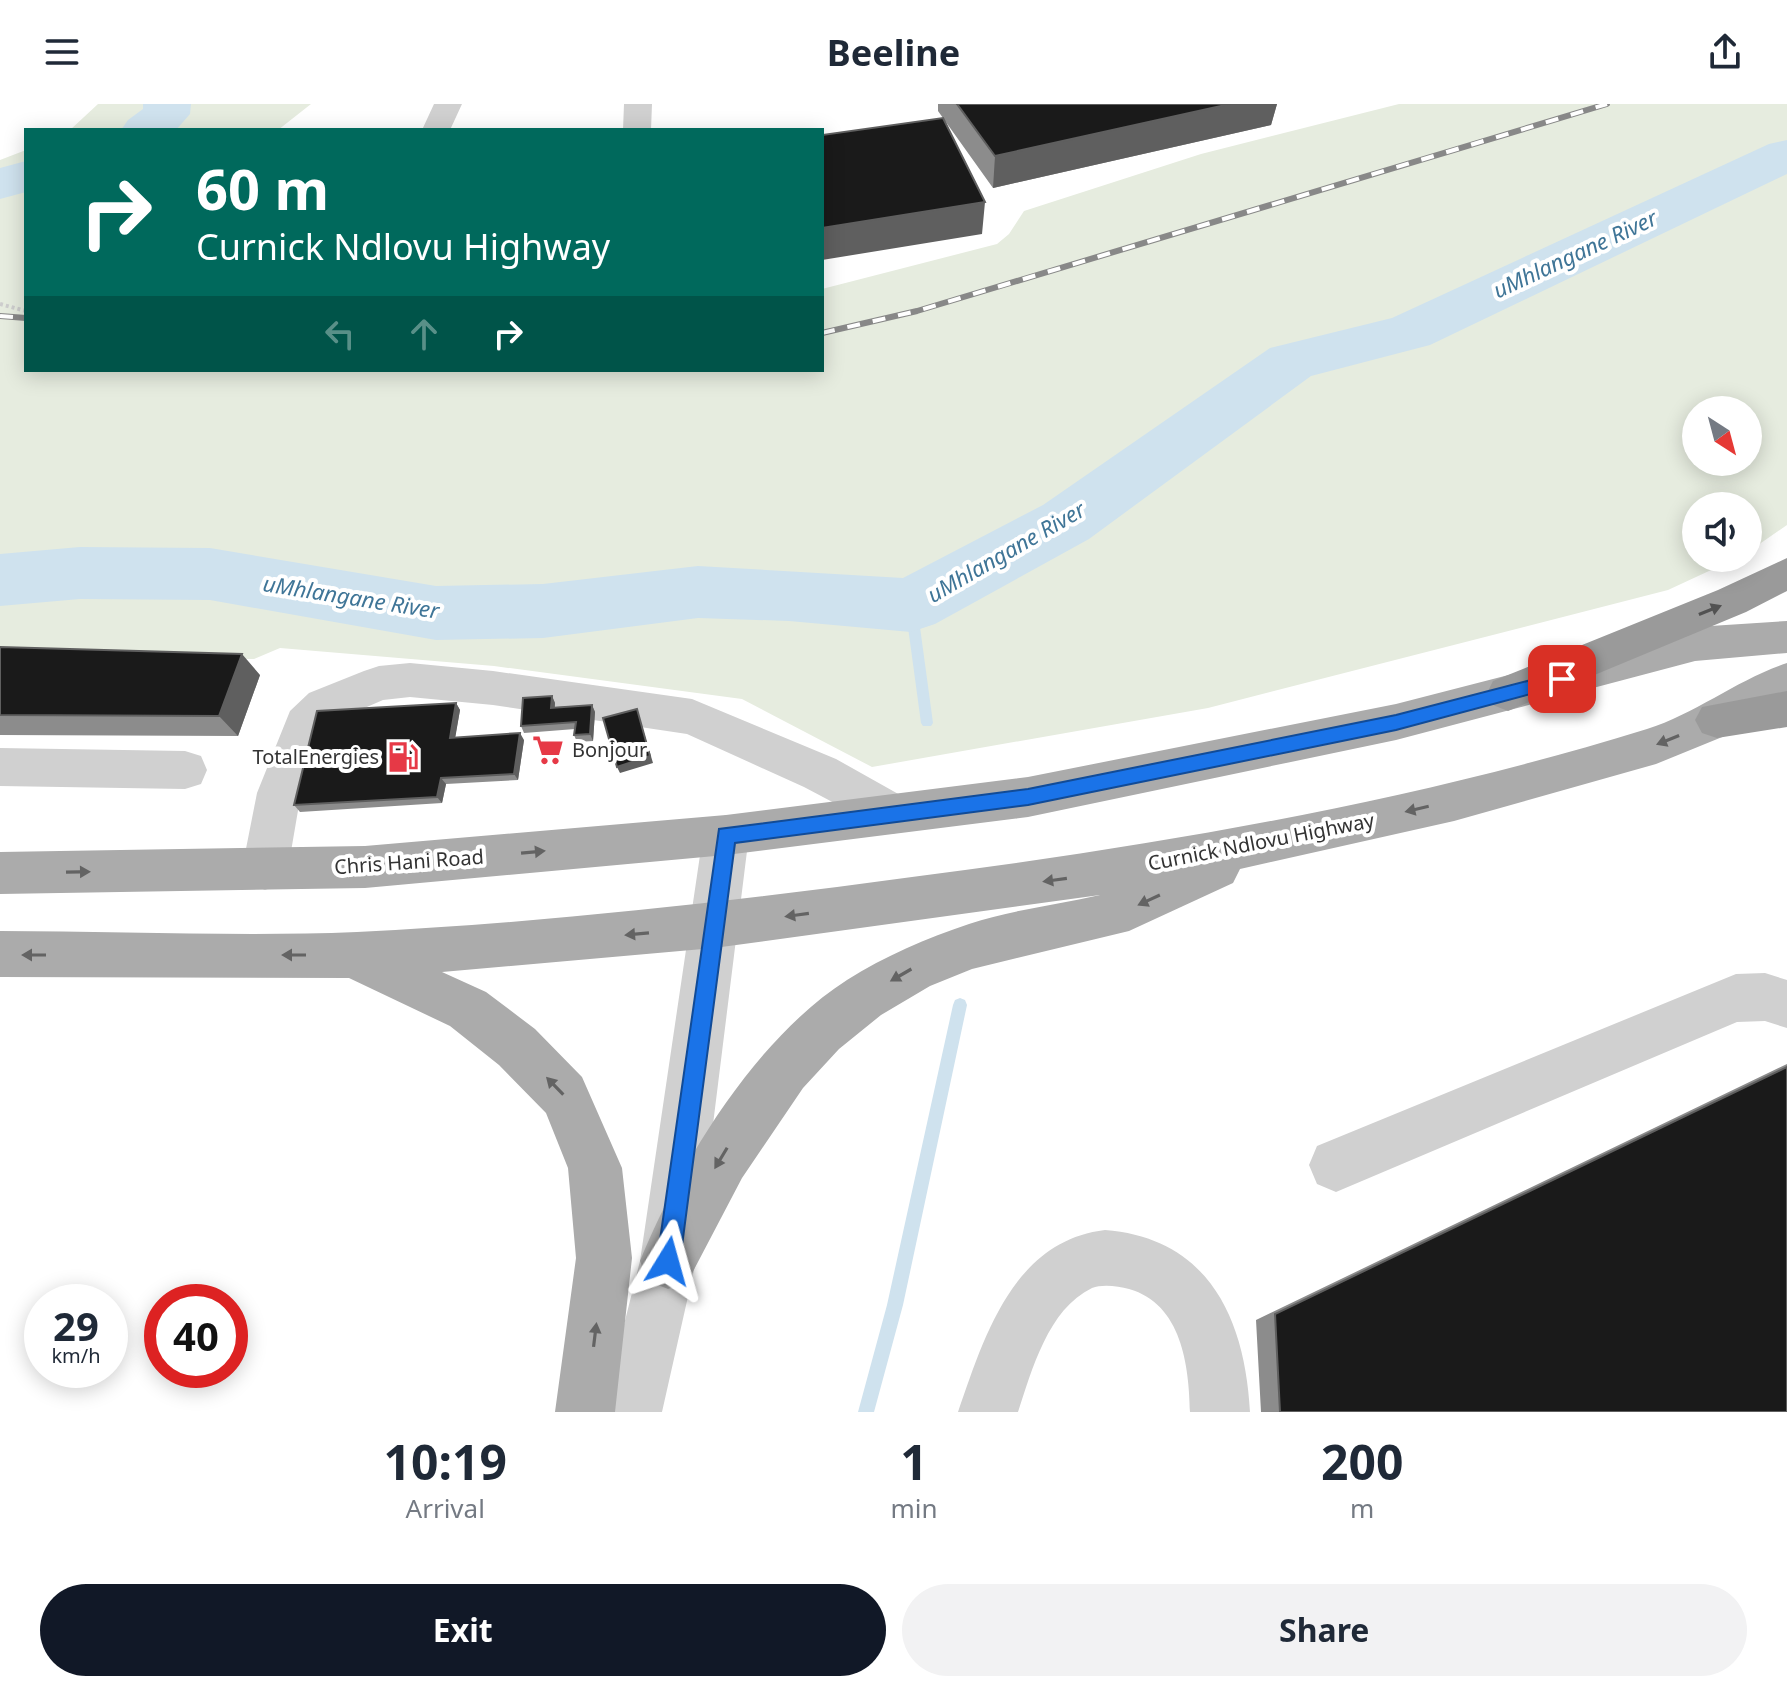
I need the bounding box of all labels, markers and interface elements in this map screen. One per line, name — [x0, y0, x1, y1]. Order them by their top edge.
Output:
text: Beeline — [827, 28, 960, 77]
icon: menu — [40, 30, 84, 74]
icon: share — [1703, 30, 1747, 74]
text: 60 m — [196, 150, 329, 226]
icon: right — [64, 160, 168, 264]
water label: uMhlangane River — [1488, 201, 1663, 304]
text: Curnick Ndlovu Highway — [196, 222, 610, 271]
icon: left — [318, 312, 362, 356]
icon: ahead — [402, 312, 446, 356]
icon: right — [486, 312, 530, 356]
north arrow — [1682, 396, 1762, 476]
map controls — [1682, 396, 1762, 572]
button: sound — [1682, 492, 1762, 572]
water label: uMhlangane River — [921, 493, 1091, 609]
water label: uMhlangane River — [261, 567, 443, 625]
one-way arrow — [1698, 604, 1722, 617]
pin — [1528, 645, 1596, 713]
icon: arrive — [1540, 657, 1584, 701]
supermarket icon: Bonjour — [531, 733, 565, 767]
one-way arrow — [1656, 734, 1680, 747]
place label: Bonjour — [572, 736, 647, 763]
fuel station icon: TotalEnergies — [386, 740, 420, 774]
place label: TotalEnergies — [252, 743, 379, 770]
one-way arrow — [1404, 803, 1429, 816]
street label: Curnick Ndlovu Highway — [1145, 806, 1377, 877]
street label: Chris Hani Road — [333, 843, 485, 880]
one-way arrow — [521, 845, 546, 858]
one-way arrow — [66, 866, 91, 878]
one-way arrow — [1042, 874, 1067, 887]
one-way arrow — [1137, 893, 1160, 907]
one-way arrow — [785, 909, 810, 922]
one-way arrow — [624, 927, 649, 940]
one-way arrow — [21, 948, 46, 961]
one-way arrow — [281, 949, 306, 961]
one-way arrow — [890, 968, 912, 982]
one-way arrow — [546, 1077, 565, 1096]
one-way arrow — [714, 1147, 728, 1169]
position arrow — [626, 1219, 710, 1303]
speed limit sign: 40 — [144, 1284, 248, 1388]
text: 29 — [53, 1298, 99, 1353]
one-way arrow — [589, 1322, 602, 1347]
text: km/h — [51, 1342, 101, 1369]
text: 10:19 — [384, 1429, 507, 1494]
text: 1 — [900, 1429, 928, 1494]
text: 200 — [1321, 1429, 1403, 1494]
text: Arrival — [406, 1490, 485, 1526]
text: min — [890, 1490, 938, 1526]
text: m — [1350, 1490, 1374, 1526]
button: Exit — [40, 1584, 886, 1676]
button: Share — [902, 1584, 1747, 1676]

